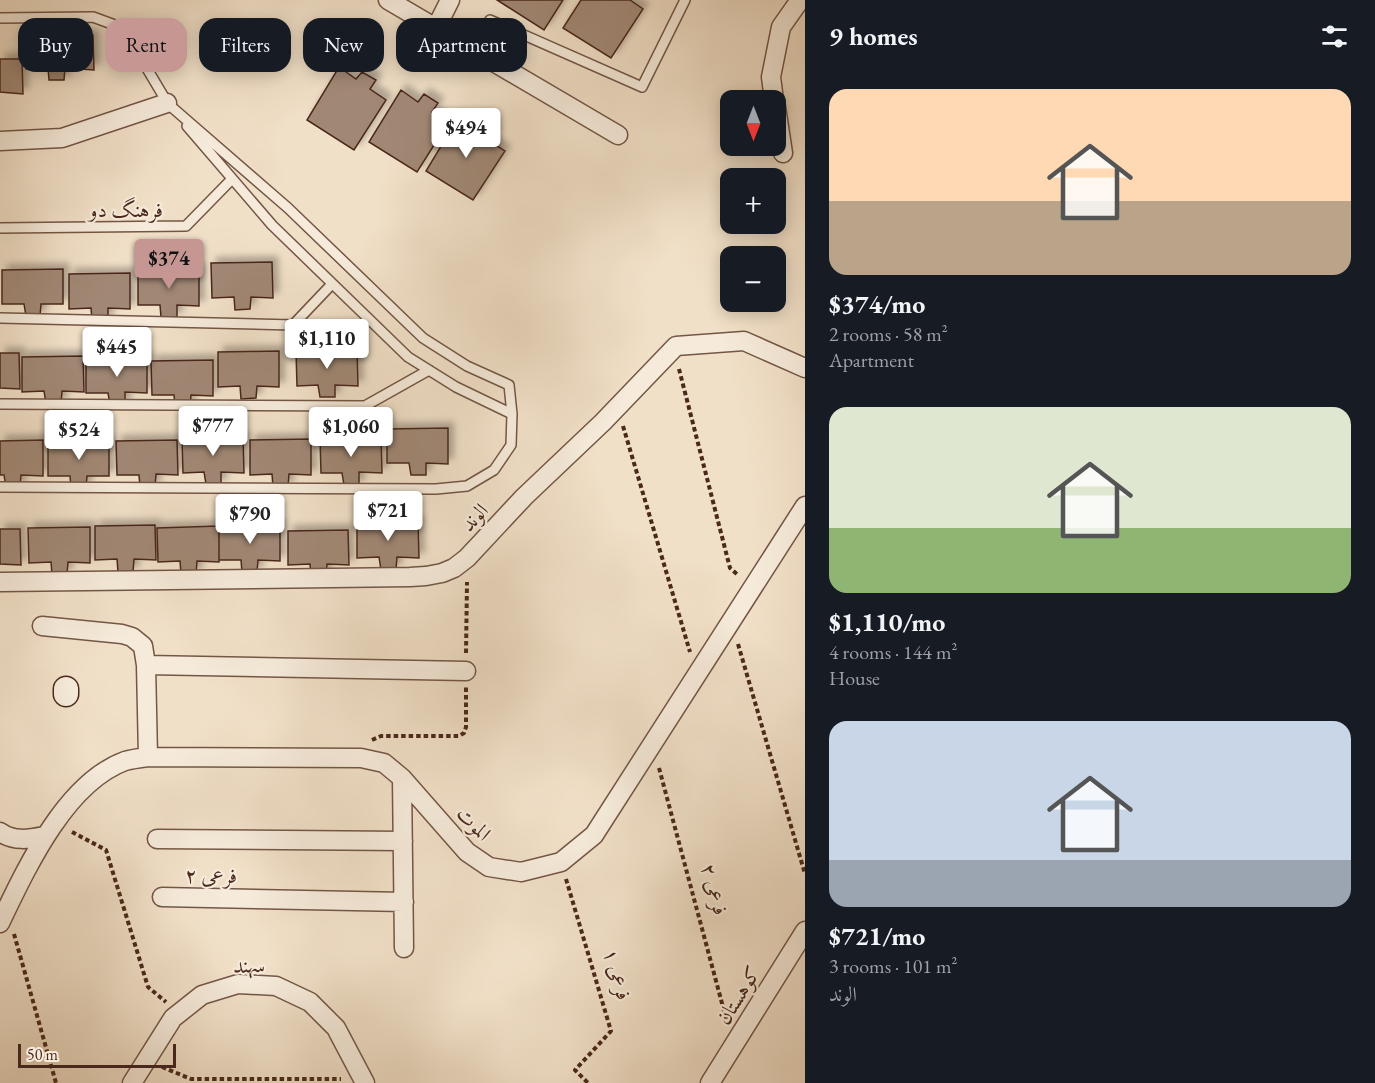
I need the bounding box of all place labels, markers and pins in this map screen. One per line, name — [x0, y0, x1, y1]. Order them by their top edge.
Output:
pin: $494 — [430, 108, 502, 159]
pin: $374 — [133, 239, 205, 290]
pin: $1,110 — [278, 319, 376, 370]
pin: $445 — [81, 327, 153, 378]
pin: $777 — [177, 406, 249, 457]
pin: $1,060 — [302, 407, 400, 458]
pin: $524 — [43, 410, 115, 461]
pin: $721 — [352, 491, 424, 542]
pin: $790 — [214, 494, 286, 545]

